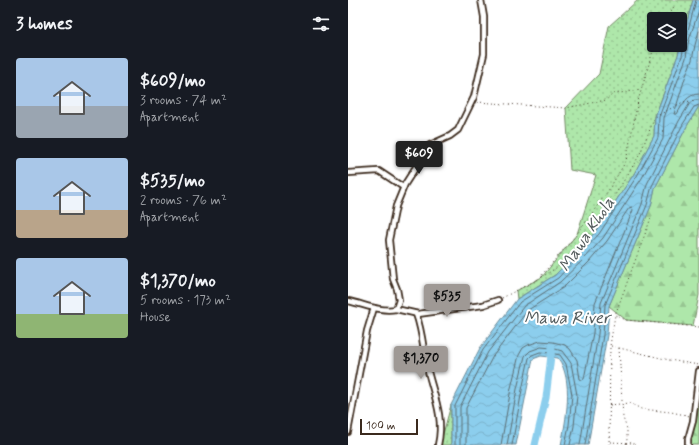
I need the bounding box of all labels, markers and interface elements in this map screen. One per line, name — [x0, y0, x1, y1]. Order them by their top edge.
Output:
map controls — [647, 12, 687, 52]
button: layers — [647, 12, 687, 52]
text: 3 homes — [16, 13, 73, 35]
icon: filters — [310, 13, 332, 35]
text: $609/mo — [140, 70, 206, 92]
icon: home — [48, 74, 96, 122]
text: 3 rooms · 74 m² — [140, 92, 227, 109]
text: Apartment — [140, 109, 199, 126]
pin: $609 — [395, 141, 443, 175]
text: $609 — [405, 145, 433, 162]
text: $535/mo — [140, 170, 205, 192]
icon: home — [48, 174, 96, 222]
text: 2 rooms · 76 m² — [140, 192, 227, 209]
water label: Mawa Khola — [554, 193, 620, 276]
text: Apartment — [140, 209, 199, 226]
text: $1,370/mo — [140, 270, 216, 292]
icon: home — [48, 274, 96, 322]
pin: $535 — [423, 284, 471, 318]
text: $535 — [433, 288, 461, 305]
text: 5 rooms · 173 m² — [140, 292, 231, 309]
water label: Mawa River — [524, 307, 613, 329]
text: House — [140, 309, 171, 326]
pin: $1,370 — [388, 346, 454, 380]
text: $1,370 — [403, 350, 439, 367]
scale bar — [360, 417, 418, 436]
text: 100 m — [366, 419, 396, 433]

